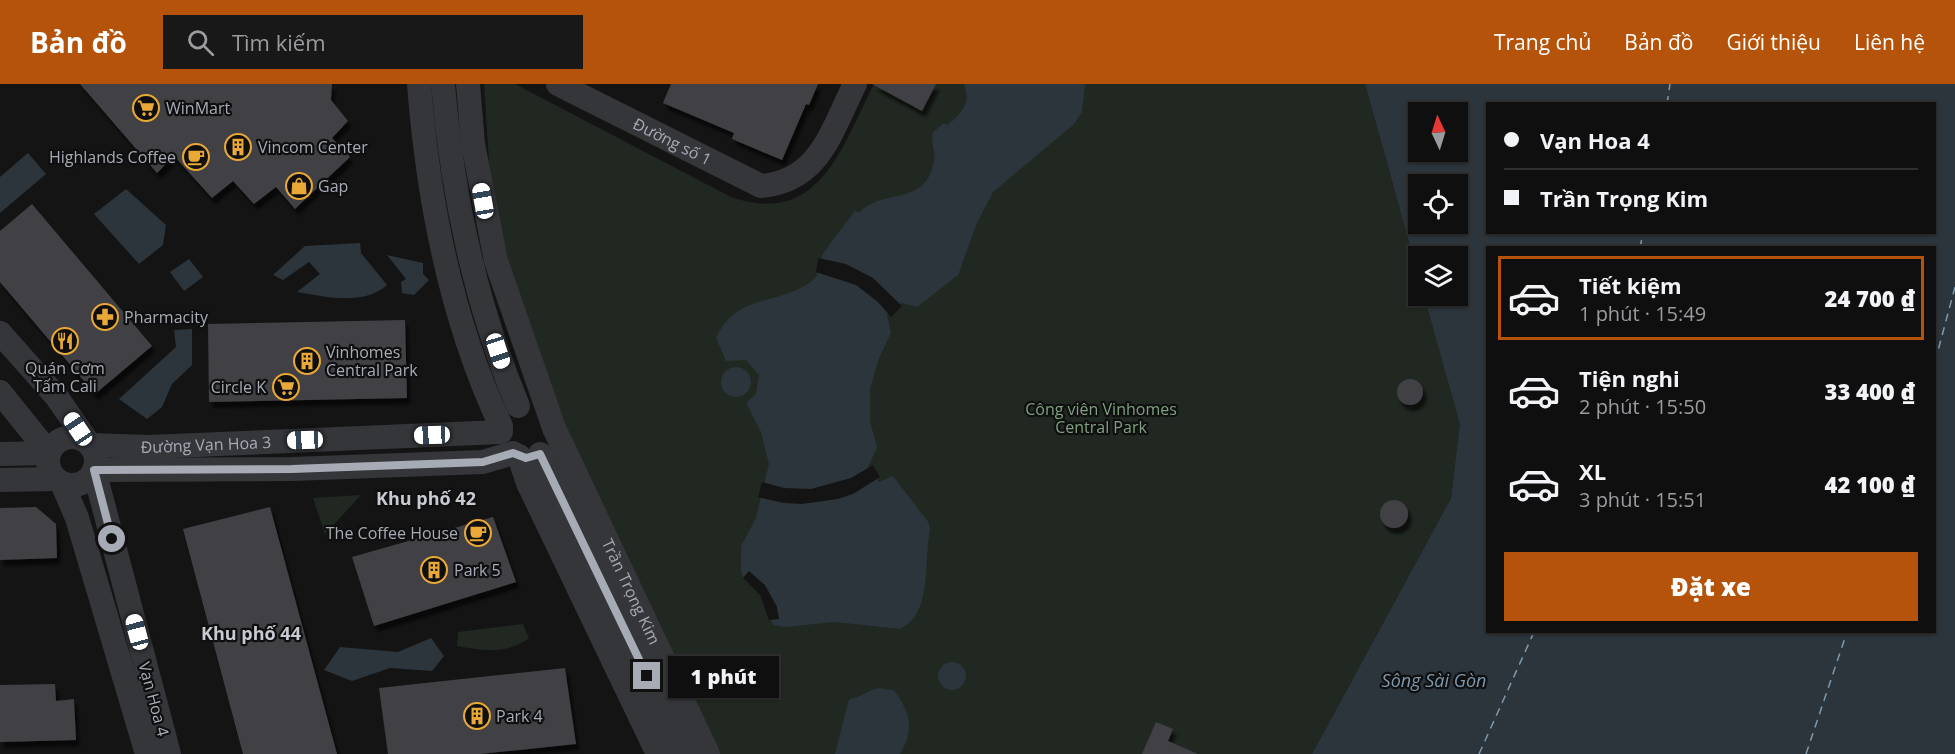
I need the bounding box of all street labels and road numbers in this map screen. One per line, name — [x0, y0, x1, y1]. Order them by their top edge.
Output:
street label: Đường số 1 — [629, 113, 715, 170]
street label: Đường Vạn Hoa 3 — [140, 431, 272, 458]
street label: Trần Trọng Kim — [597, 535, 666, 648]
street label: Vạn Hoa 4 — [134, 659, 174, 739]

